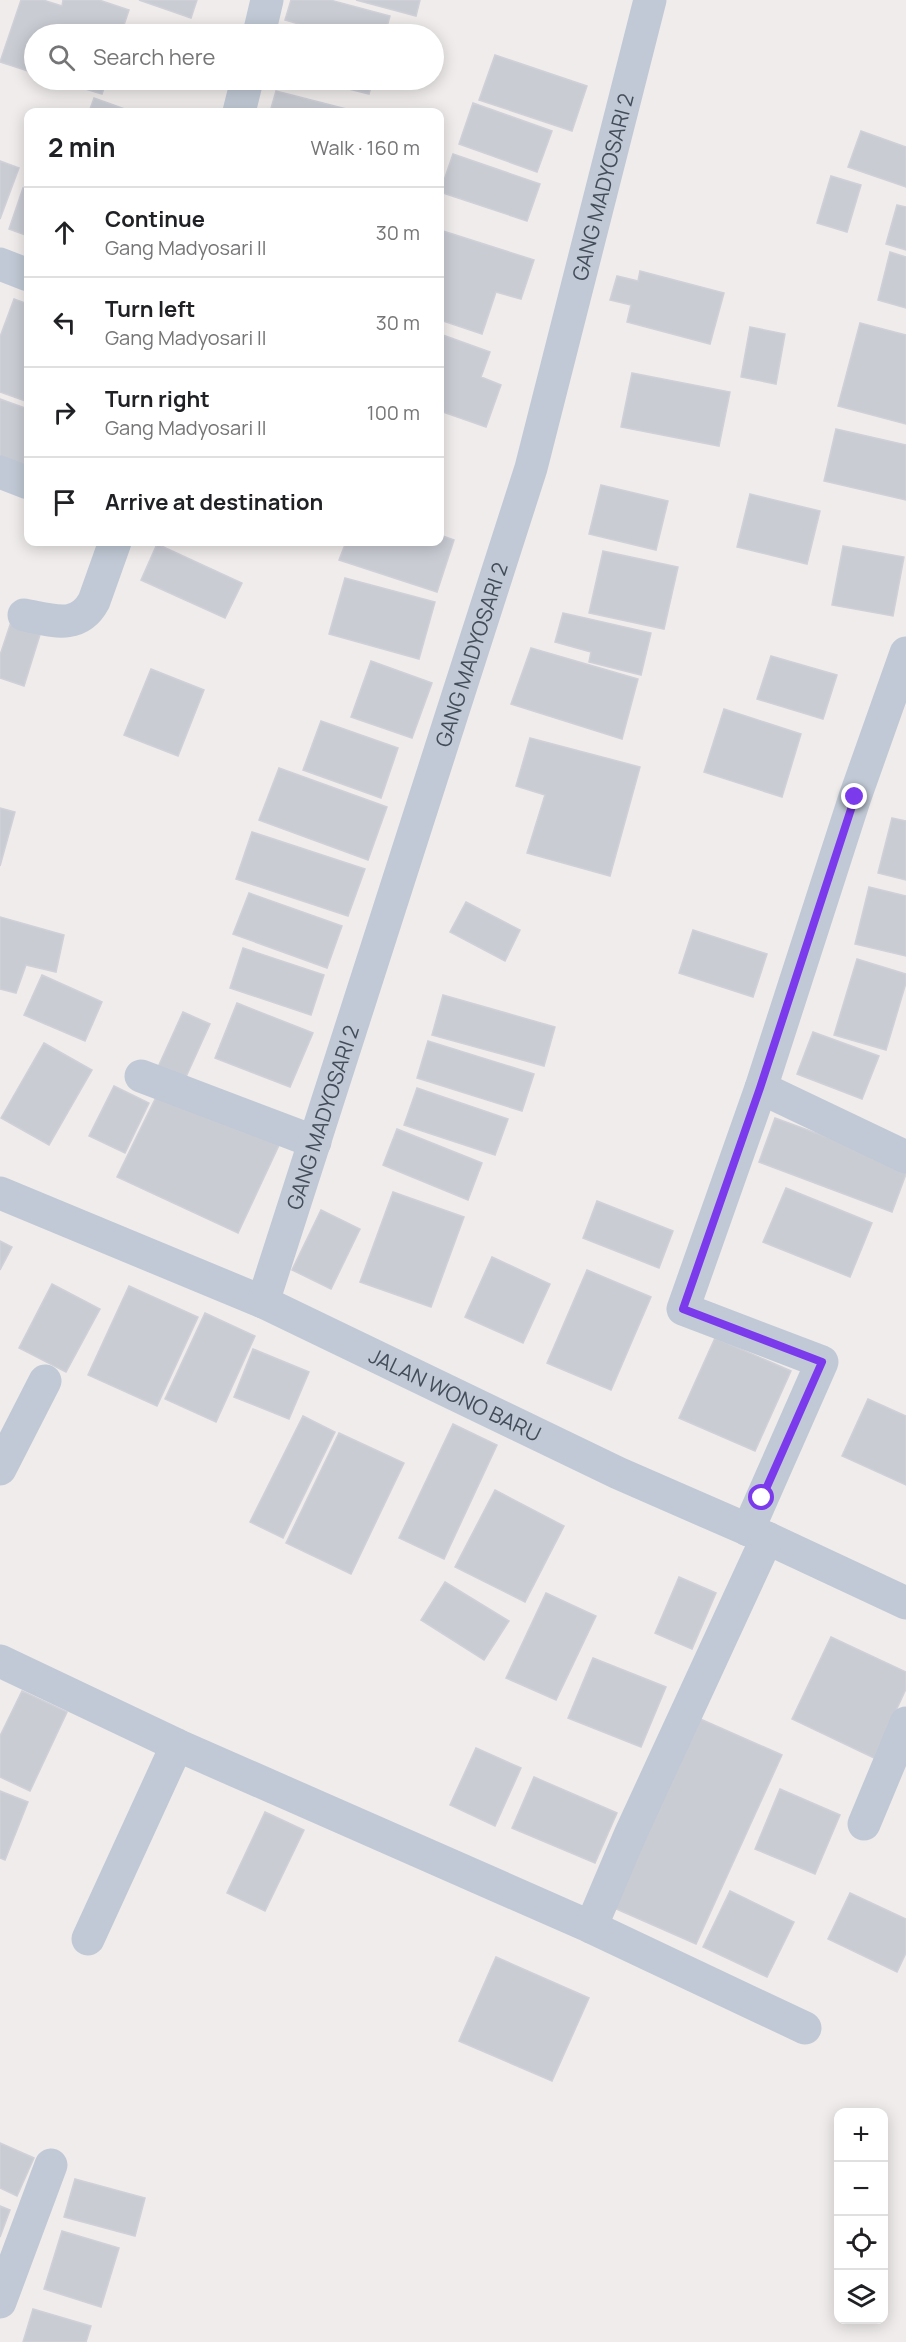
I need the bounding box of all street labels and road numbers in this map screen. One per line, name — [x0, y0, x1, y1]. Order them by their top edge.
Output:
street label: GANG MADYOSARI 2 — [565, 90, 640, 284]
street label: GANG MADYOSARI 2 — [428, 559, 514, 750]
street label: GANG MADYOSARI 2 — [280, 1022, 365, 1213]
street label: JALAN WONO BARU — [365, 1341, 546, 1448]

